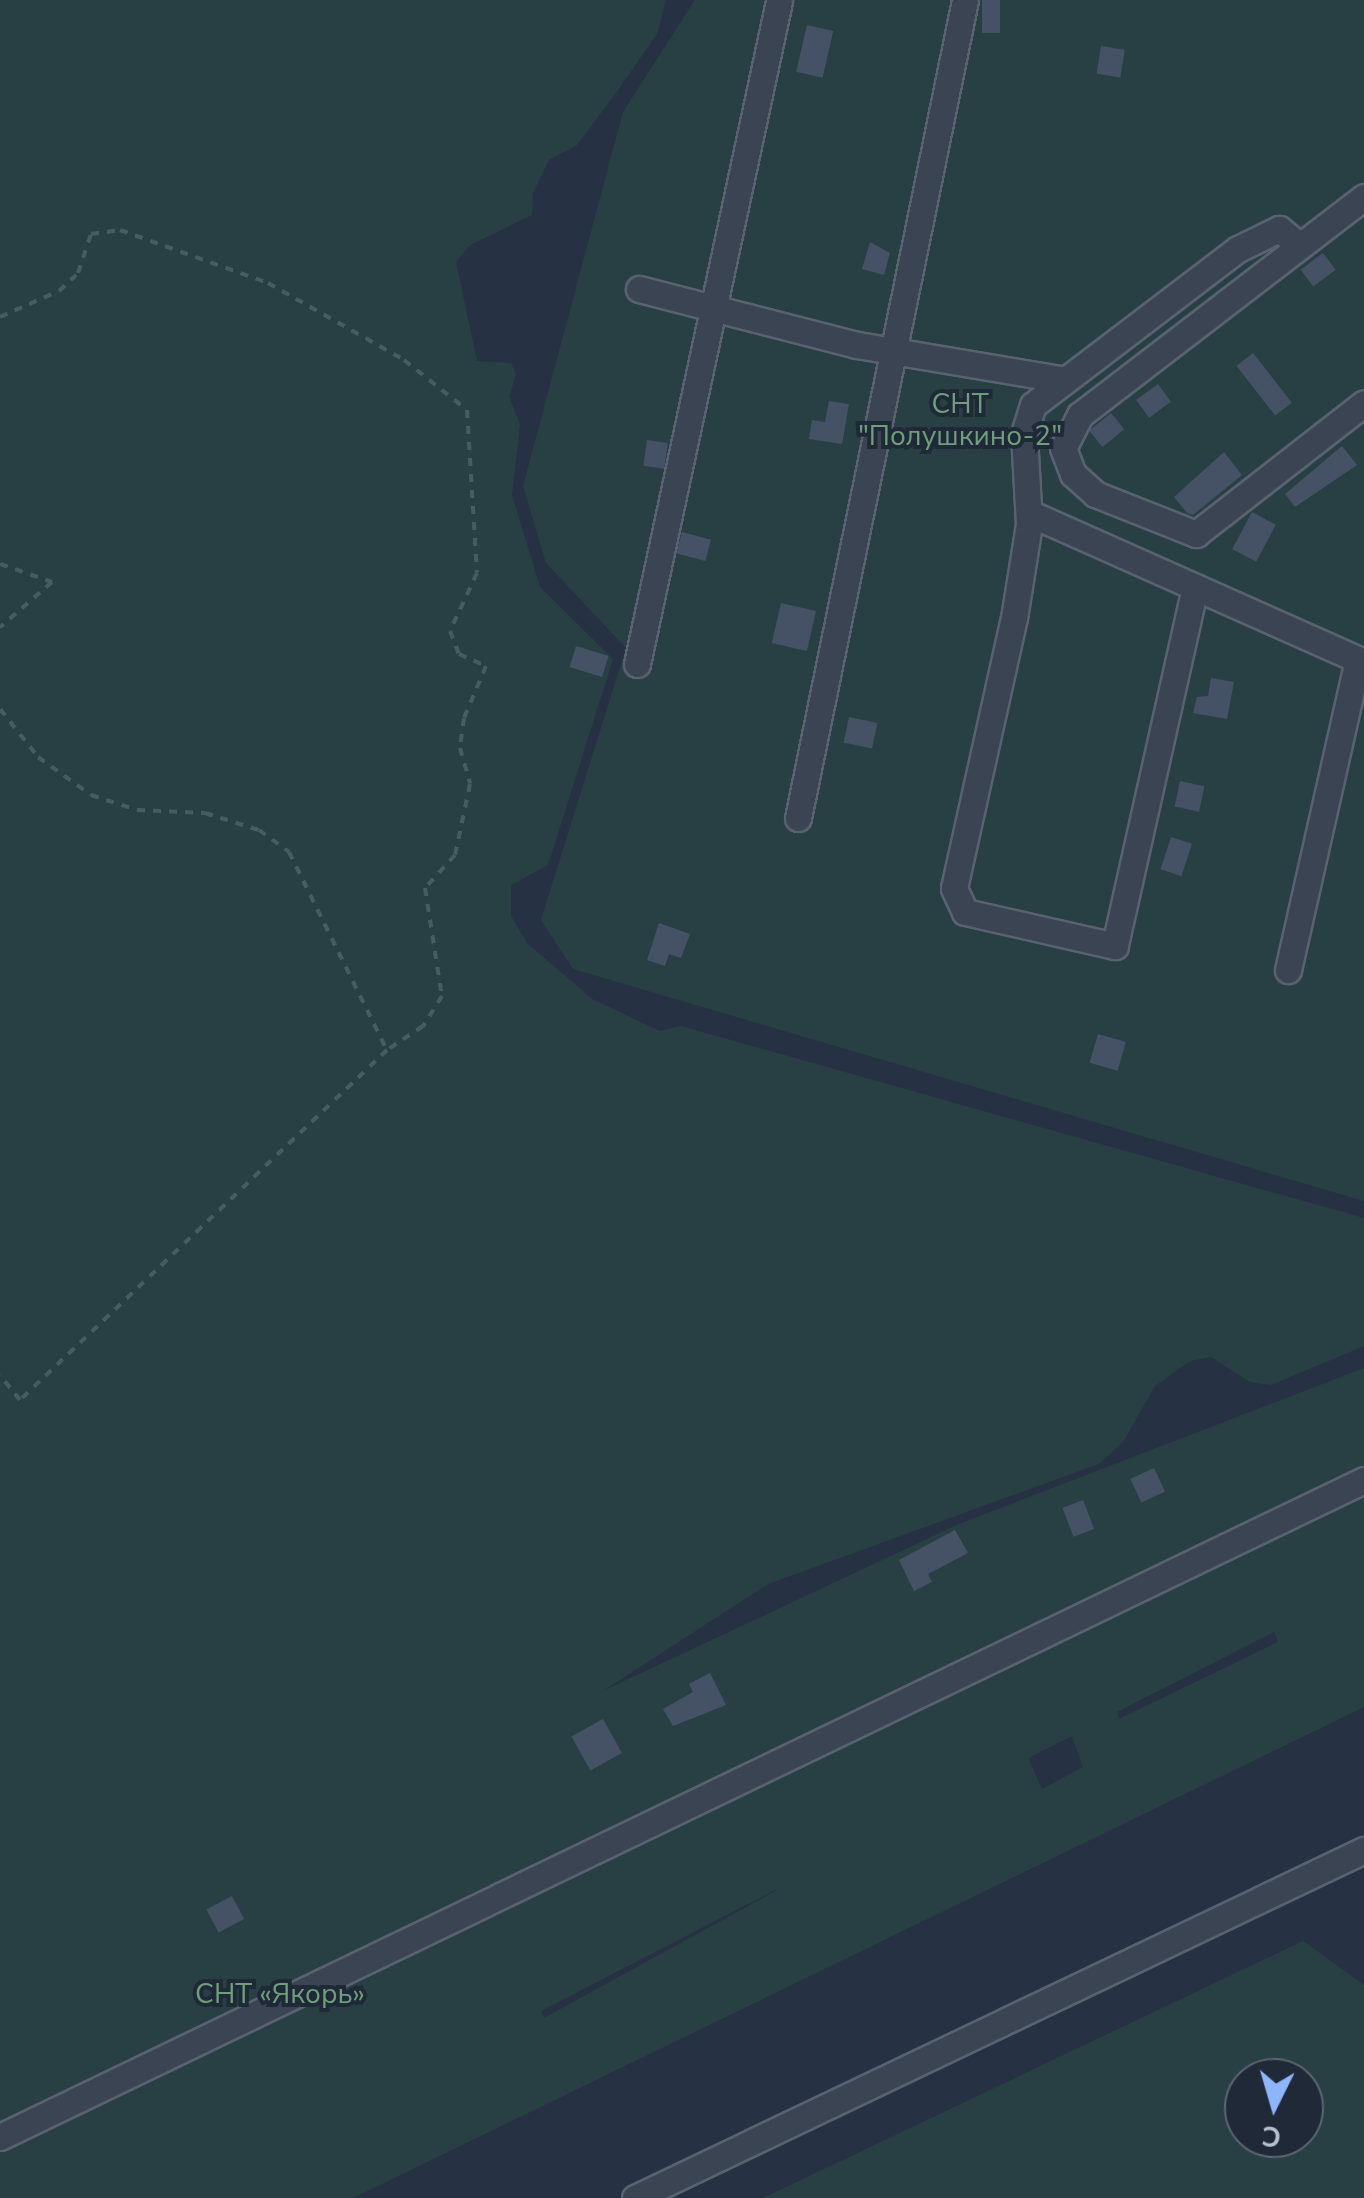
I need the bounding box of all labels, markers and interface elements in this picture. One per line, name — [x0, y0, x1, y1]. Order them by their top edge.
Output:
park label: СНТ "Полушкино-2" — [858, 387, 1062, 453]
park label: СНТ «Якорь» — [195, 1977, 365, 2011]
north arrow — [1224, 2058, 1324, 2158]
text: С — [1260, 2116, 1283, 2156]

